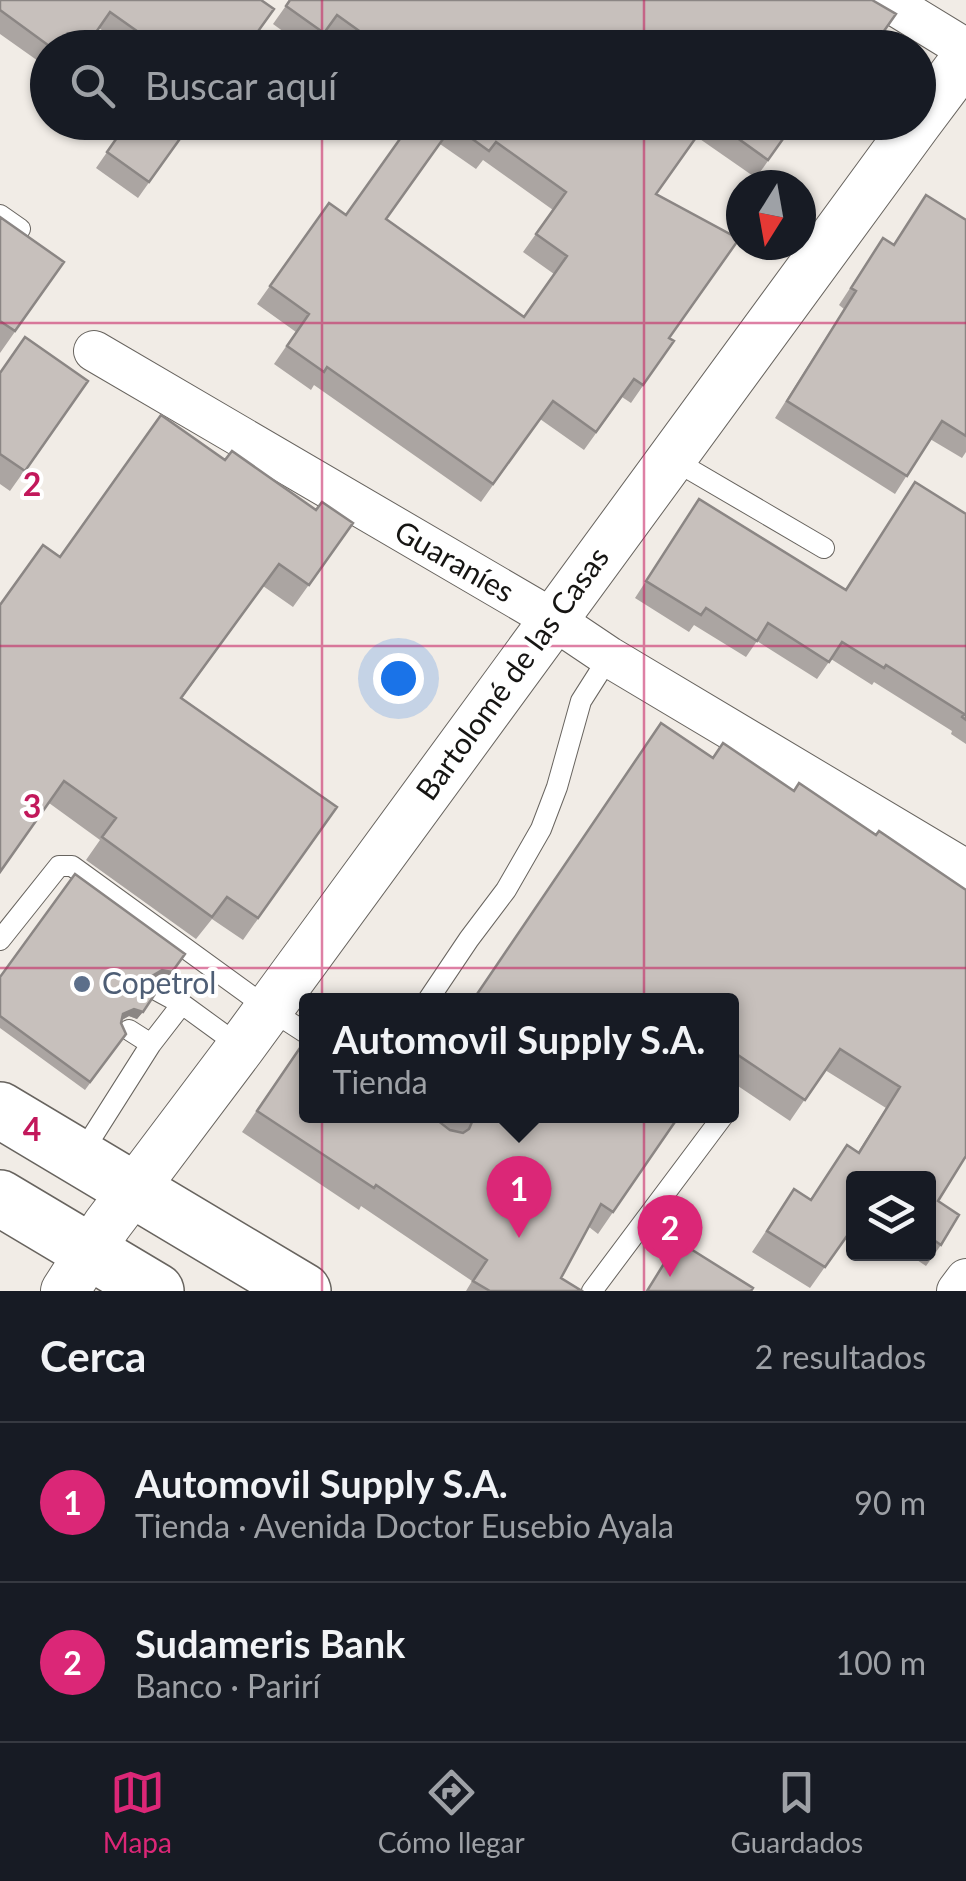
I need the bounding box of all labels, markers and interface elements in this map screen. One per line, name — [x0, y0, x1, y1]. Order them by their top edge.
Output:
search box — [30, 30, 936, 140]
icon: search — [65, 58, 120, 113]
text: Buscar aquí — [145, 62, 337, 108]
north arrow — [726, 170, 816, 260]
text: 2 — [23, 464, 41, 503]
street label: Guaraníes — [389, 512, 521, 609]
street label: Bartolomé de las Casas — [408, 539, 615, 806]
your location — [373, 653, 424, 704]
text: 3 — [23, 786, 41, 825]
place label: Copetrol — [102, 964, 216, 1000]
marker: Copetrol — [71, 973, 93, 995]
popup — [299, 993, 739, 1123]
text: Automovil Supply S.A. — [333, 1016, 705, 1062]
text: Tienda — [333, 1062, 428, 1101]
text: 4 — [23, 1109, 41, 1148]
pin: 1 — [486, 1156, 552, 1238]
map controls — [846, 1171, 936, 1261]
button: layers — [846, 1171, 936, 1261]
pin: 2 — [638, 1194, 702, 1277]
text: Cerca — [40, 1331, 146, 1381]
text: 2 resultados — [755, 1337, 926, 1376]
text: Automovil Supply S.A. — [135, 1460, 508, 1506]
text: 1 — [63, 1483, 82, 1522]
text: 90 m — [854, 1483, 926, 1522]
text: Tienda · Avenida Doctor Eusebio Ayala — [135, 1506, 674, 1545]
text: Sudameris Bank — [135, 1620, 405, 1666]
text: 2 — [63, 1643, 82, 1682]
text: 100 m — [836, 1643, 926, 1682]
text: Banco · Parirí — [135, 1666, 320, 1705]
tab: Mapa — [103, 1765, 172, 1859]
tab: Cómo llegar — [378, 1765, 525, 1859]
tab: Guardados — [730, 1765, 863, 1859]

